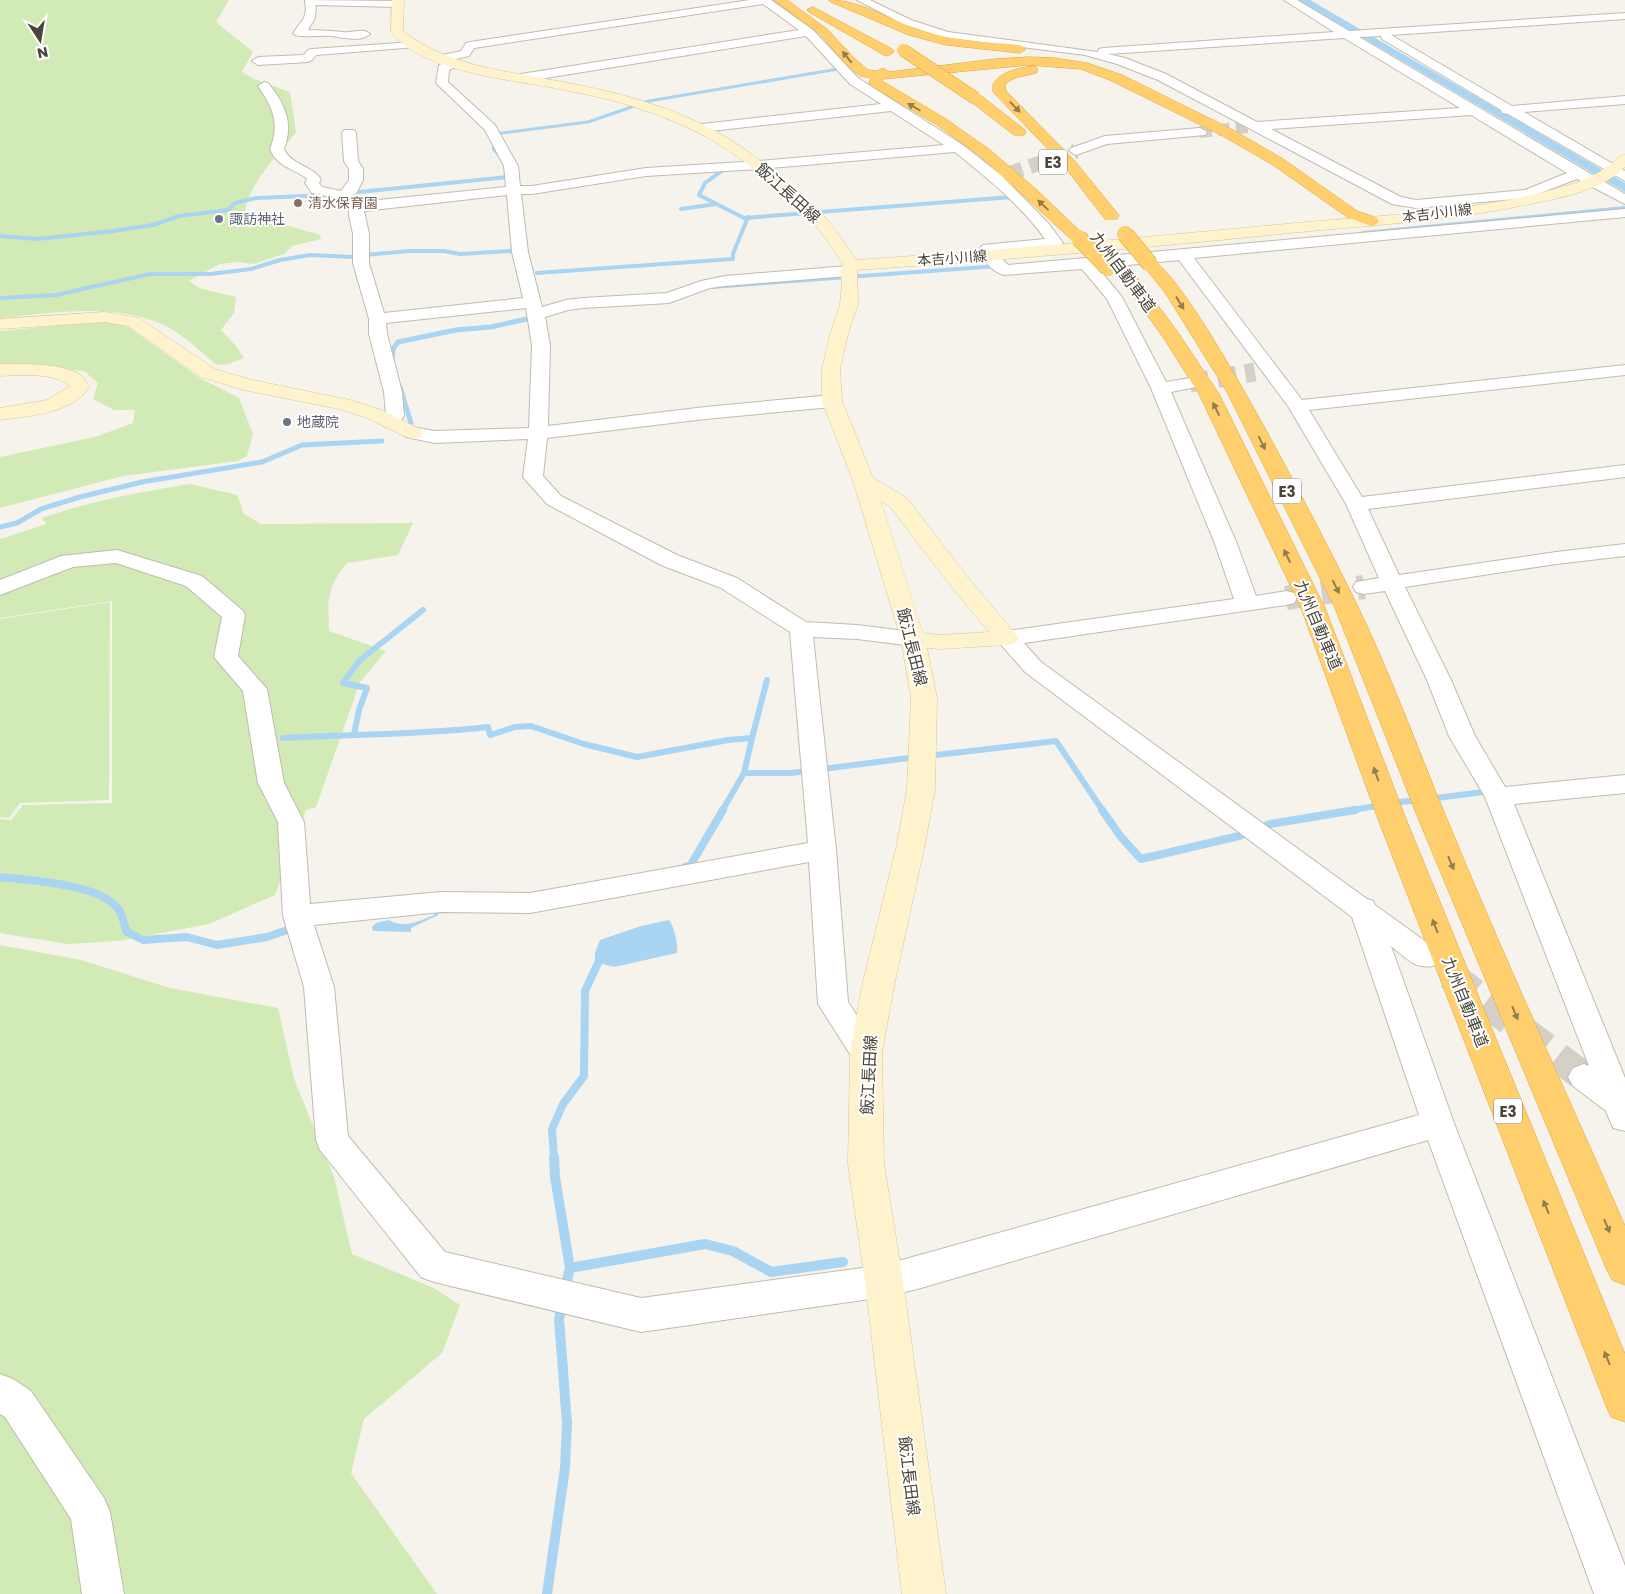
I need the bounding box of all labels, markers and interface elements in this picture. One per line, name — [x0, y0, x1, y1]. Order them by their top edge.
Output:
north arrow — [15, 15, 65, 65]
text: N — [35, 42, 50, 64]
one-way arrow — [841, 50, 852, 63]
one-way arrow — [1009, 101, 1021, 113]
one-way arrow — [907, 103, 922, 111]
road number: E3 — [1039, 150, 1067, 174]
street label: 飯江長田線 — [751, 158, 825, 228]
place label: 清水保育園 — [308, 193, 378, 213]
marker: 清水保育園 — [292, 197, 304, 209]
one-way arrow — [1037, 199, 1050, 210]
street label: 本吉小川線 — [1401, 199, 1473, 227]
place label: 諏訪神社 — [229, 209, 285, 229]
marker: 諏訪神社 — [213, 213, 225, 225]
street label: 九州自動車道 — [1085, 227, 1161, 317]
street label: 本吉小川線 — [916, 246, 988, 270]
one-way arrow — [1175, 296, 1185, 309]
one-way arrow — [1212, 402, 1220, 417]
place label: 地蔵院 — [297, 412, 339, 432]
marker: 地蔵院 — [281, 416, 293, 428]
one-way arrow — [1258, 435, 1266, 450]
road number: E3 — [1273, 478, 1301, 504]
one-way arrow — [1283, 548, 1291, 563]
street label: 九州自動車道 — [1289, 576, 1347, 674]
one-way arrow — [1332, 580, 1340, 595]
street label: 飯江長田線 — [891, 605, 933, 689]
one-way arrow — [1372, 766, 1380, 781]
one-way arrow — [1448, 856, 1456, 870]
one-way arrow — [1430, 918, 1438, 933]
street label: 九州自動車道 — [1436, 953, 1494, 1051]
one-way arrow — [1512, 1006, 1520, 1020]
street label: 飯江長田線 — [855, 1034, 883, 1116]
road number: E3 — [1494, 1098, 1522, 1124]
one-way arrow — [1542, 1200, 1550, 1214]
one-way arrow — [1603, 1219, 1611, 1234]
one-way arrow — [1602, 1350, 1610, 1365]
street label: 飯江長田線 — [893, 1435, 925, 1517]

